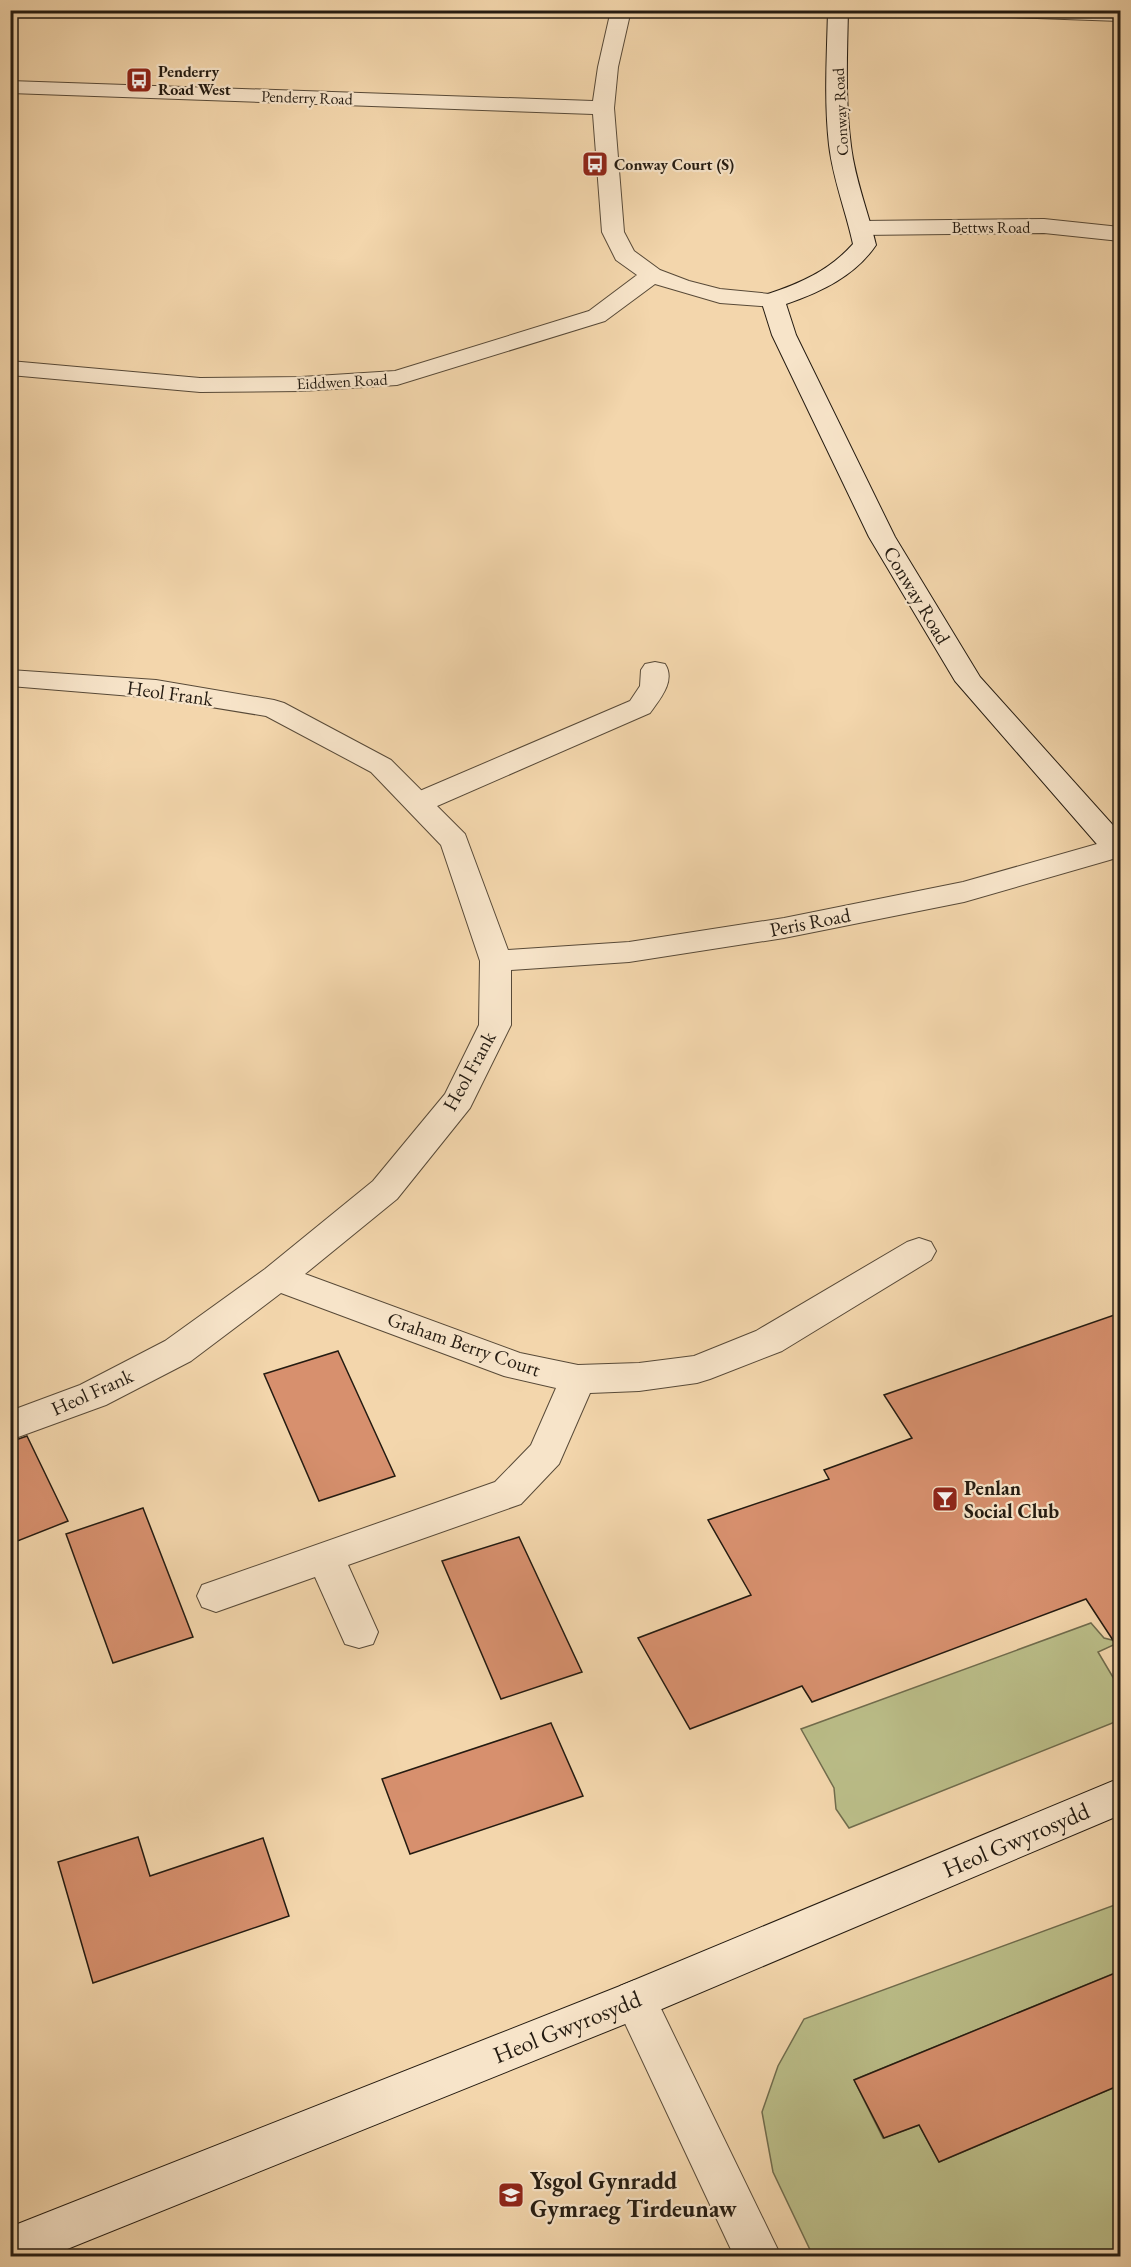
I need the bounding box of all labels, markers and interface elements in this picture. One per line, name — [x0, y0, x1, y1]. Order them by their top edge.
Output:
place label: Penderry Road West — [158, 61, 231, 100]
bus stop icon: Penderry Road West — [124, 65, 154, 95]
street label: Conway Road — [828, 67, 853, 156]
street label: Penderry Road — [261, 85, 354, 110]
bus stop icon: Conway Court (S) — [580, 149, 610, 179]
place label: Conway Court (S) — [614, 154, 734, 175]
street label: Bettws Road — [952, 217, 1031, 238]
street label: Eiddwen Road — [296, 369, 389, 394]
street label: Conway Road — [878, 541, 957, 650]
street label: Heol Frank — [125, 674, 216, 712]
street label: Peris Road — [767, 901, 853, 943]
street label: Heol Frank — [437, 1026, 502, 1115]
street label: Graham Berry Court — [384, 1306, 545, 1383]
street label: Heol Frank — [47, 1362, 138, 1422]
place label: Penlan Social Club — [964, 1475, 1059, 1524]
bar icon: Penlan Social Club — [930, 1484, 960, 1514]
street label: Heol Gwyrosydd — [938, 1794, 1095, 1884]
street label: Heol Gwyrosydd — [488, 1982, 646, 2070]
place label: Ysgol Gynradd Gymraeg Tirdeunaw — [530, 2165, 737, 2225]
school or university icon: Ysgol Gynradd Gymraeg Tirdeunaw — [496, 2180, 526, 2210]

